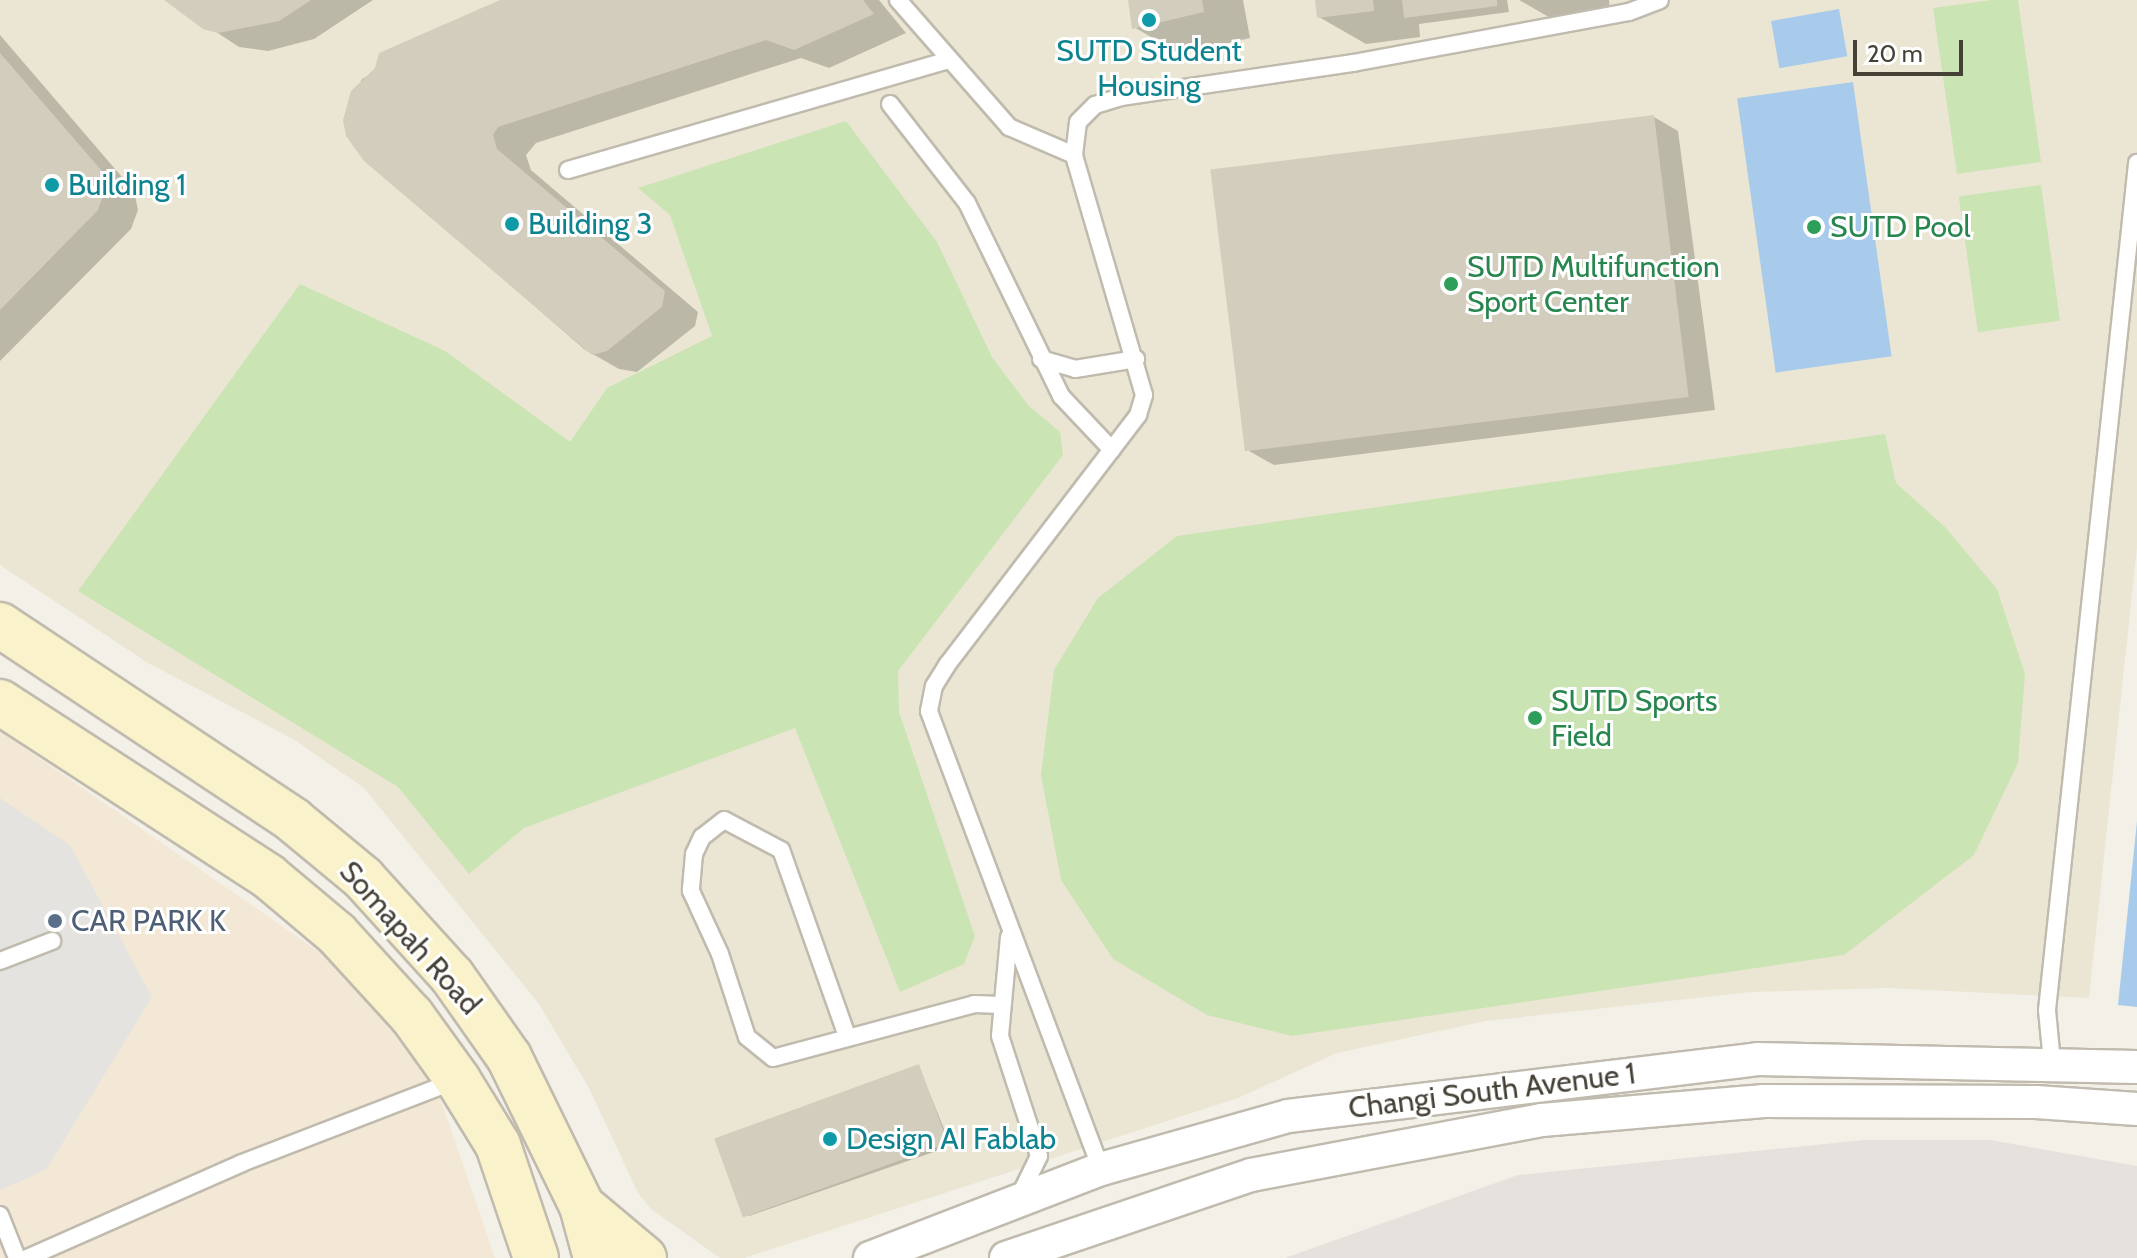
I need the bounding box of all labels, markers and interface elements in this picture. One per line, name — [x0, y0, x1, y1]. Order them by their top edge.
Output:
marker: SUTD Student Housing — [1140, 11, 1158, 29]
scale bar — [1857, 24, 1967, 74]
place label: SUTD Student Housing — [1056, 33, 1242, 104]
text: 20 m — [1867, 39, 1923, 68]
place label: Building 1 — [68, 167, 186, 203]
marker: Building 1 — [43, 176, 61, 194]
place label: Building 3 — [528, 206, 652, 242]
place label: SUTD Pool — [1830, 209, 1971, 245]
marker: Building 3 — [503, 215, 521, 233]
marker: SUTD Pool — [1805, 218, 1823, 236]
place label: SUTD Multifunction Sport Center — [1467, 249, 1720, 320]
marker: SUTD Multifunction Sport Center — [1442, 275, 1460, 293]
place label: SUTD Sports Field — [1551, 683, 1717, 754]
marker: SUTD Sports Field — [1526, 709, 1544, 727]
street label: Somapah Road — [332, 854, 488, 1022]
place label: CAR PARK K — [71, 903, 226, 939]
marker: CAR PARK K — [46, 912, 64, 930]
street label: Changi South Avenue 1 — [1346, 1056, 1638, 1126]
place label: Design AI Fablab — [846, 1121, 1056, 1157]
marker: Design AI Fablab — [821, 1130, 839, 1148]

